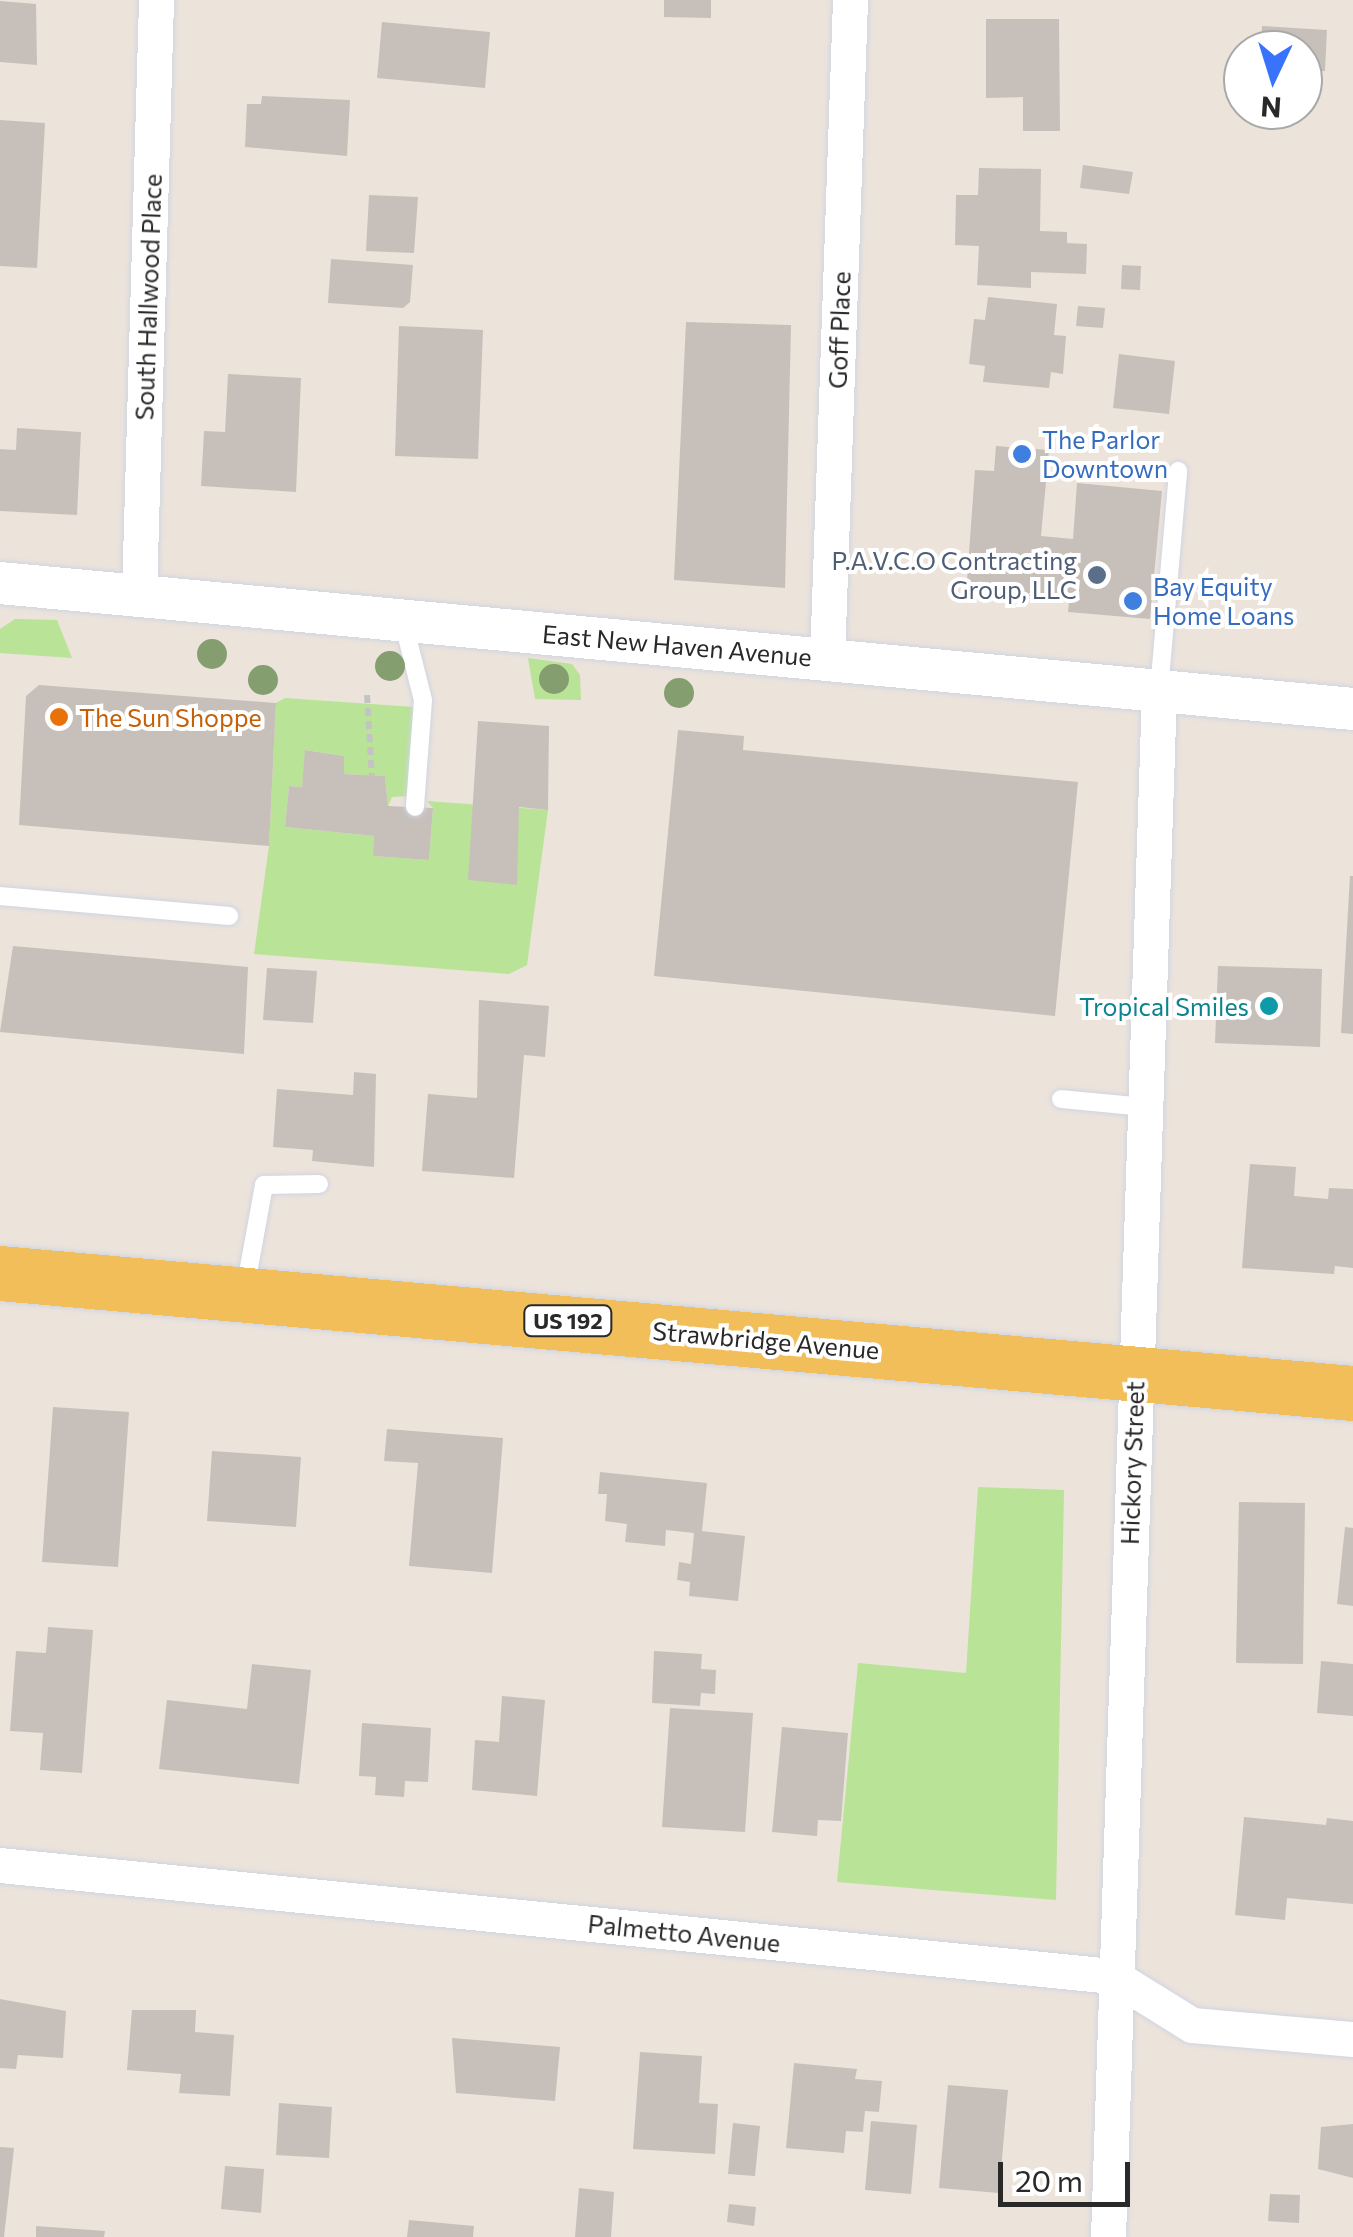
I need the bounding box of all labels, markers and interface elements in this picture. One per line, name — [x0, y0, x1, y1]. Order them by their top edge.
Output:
north arrow — [1223, 30, 1323, 130]
text: N — [1259, 90, 1283, 126]
street label: South Hallwood Place — [129, 173, 167, 421]
street label: Goff Place — [822, 271, 856, 389]
place label: The Parlor Downtown — [1042, 425, 1168, 484]
marker: The Parlor Downtown — [1011, 443, 1033, 465]
place label: P.A.V.C.O Contracting Group, LLC — [832, 546, 1077, 605]
marker: P.A.V.C.O Contracting Group, LLC — [1086, 564, 1108, 586]
place label: Bay Equity Home Loans — [1153, 572, 1294, 631]
marker: Bay Equity Home Loans — [1122, 590, 1144, 612]
street label: East New Haven Avenue — [541, 618, 813, 672]
place label: The Sun Shoppe — [79, 702, 262, 732]
marker: The Sun Shoppe — [48, 706, 70, 728]
place label: Tropical Smiles — [1079, 991, 1249, 1021]
marker: Tropical Smiles — [1258, 995, 1280, 1017]
road number: US 192 — [523, 1304, 613, 1338]
street label: Strawbridge Avenue — [651, 1315, 881, 1365]
street label: Hickory Street — [1114, 1381, 1150, 1545]
street label: Palmetto Avenue — [586, 1908, 782, 1958]
scale bar — [1003, 2142, 1136, 2204]
text: 20 m — [1015, 2161, 1083, 2198]

